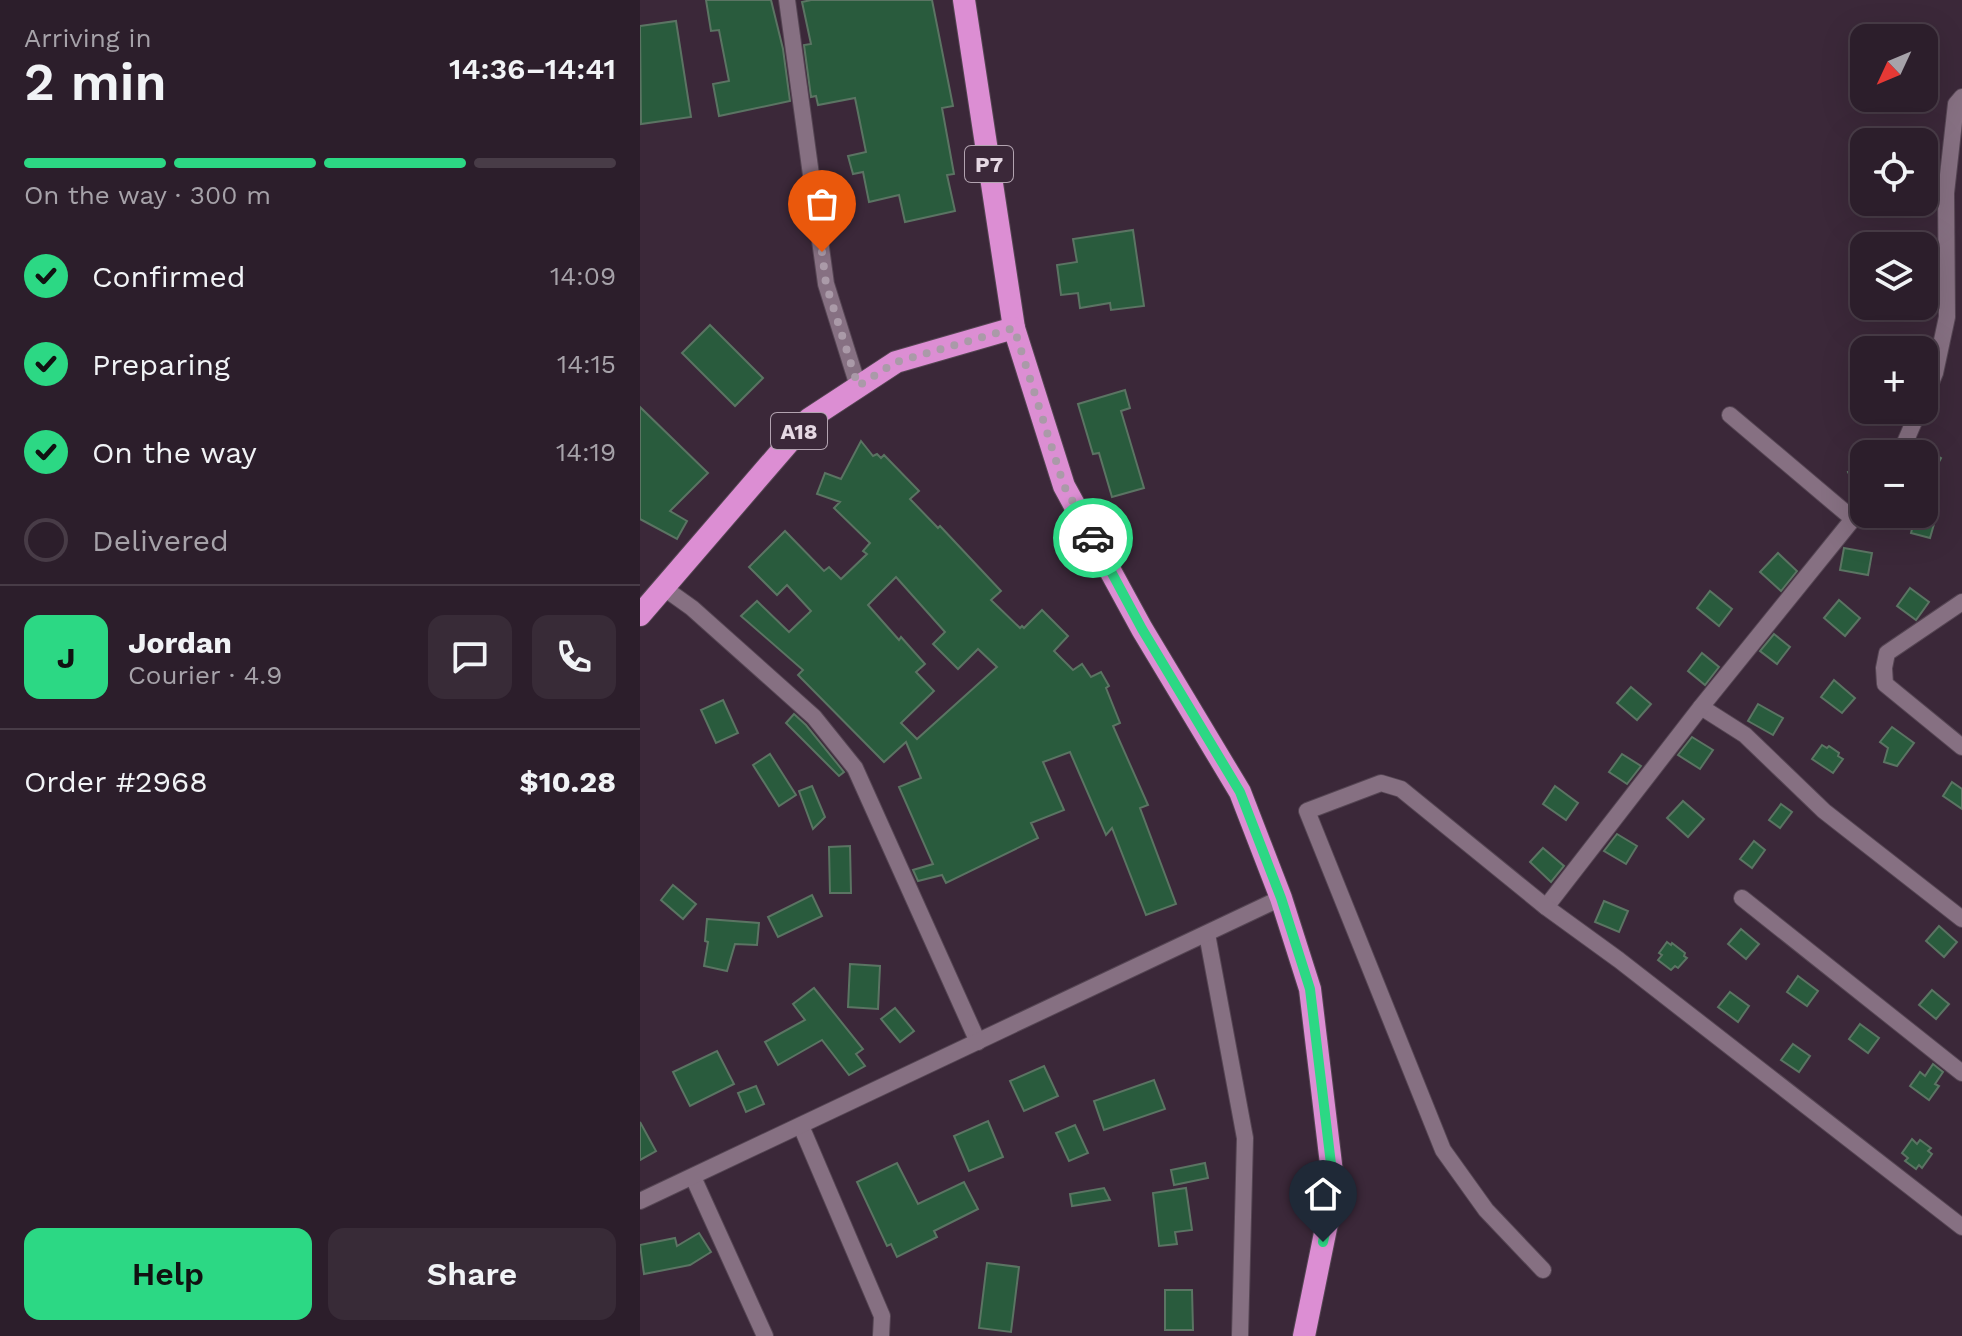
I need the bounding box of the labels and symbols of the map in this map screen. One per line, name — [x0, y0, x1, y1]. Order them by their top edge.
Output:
north arrow — [1850, 24, 1938, 112]
road number: P7 — [965, 146, 1013, 182]
pin — [788, 170, 856, 252]
road number: A18 — [771, 413, 827, 449]
courier — [1053, 498, 1133, 578]
pin — [1289, 1160, 1357, 1242]

